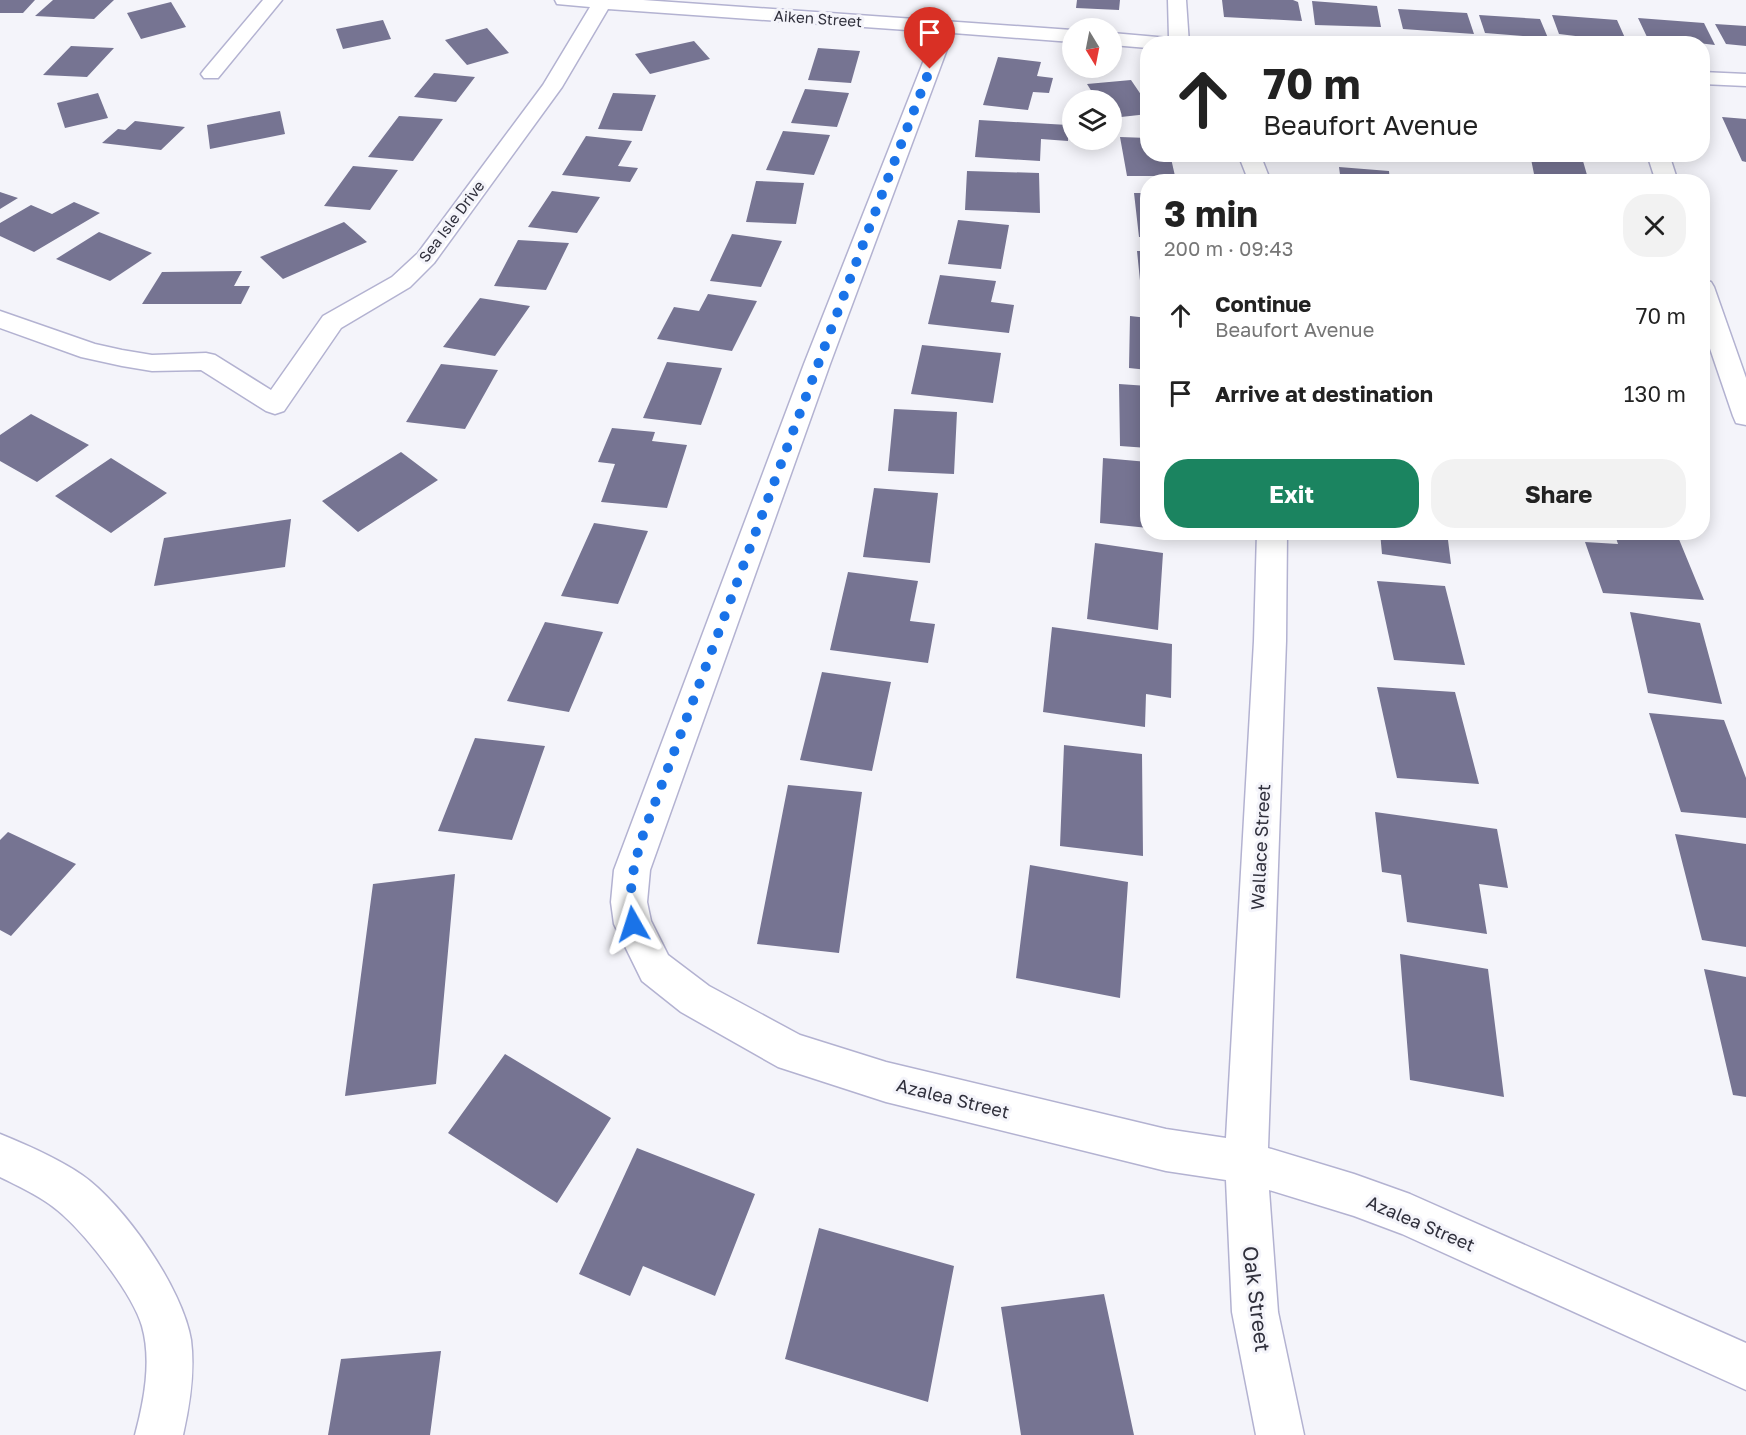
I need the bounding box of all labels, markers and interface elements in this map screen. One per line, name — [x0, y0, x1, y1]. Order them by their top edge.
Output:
street label: Aiken Street — [773, 6, 863, 30]
pin — [904, 7, 955, 69]
icon: arrive — [913, 16, 946, 49]
north arrow — [1062, 18, 1122, 78]
map controls — [1062, 18, 1122, 150]
text: 70 m — [1263, 58, 1360, 108]
icon: ahead — [1164, 60, 1242, 138]
button: layers — [1062, 90, 1122, 150]
text: Beaufort Avenue — [1263, 109, 1478, 141]
street label: Sea Isle Drive — [414, 176, 488, 265]
text: 3 min — [1164, 192, 1258, 235]
button: close — [1623, 194, 1686, 257]
text: 200 m · 09:43 — [1164, 236, 1294, 260]
text: Continue — [1215, 290, 1311, 317]
icon: ahead — [1164, 299, 1197, 332]
text: 70 m — [1636, 302, 1686, 329]
text: Beaufort Avenue — [1215, 317, 1374, 341]
icon: arrive — [1164, 377, 1197, 410]
text: Arrive at destination — [1215, 380, 1433, 407]
text: 130 m — [1624, 380, 1686, 407]
button: Exit — [1164, 459, 1419, 528]
button: Share — [1431, 459, 1686, 528]
street label: Wallace Street — [1246, 783, 1274, 911]
position arrow — [601, 892, 665, 956]
street label: Azalea Street — [894, 1073, 1012, 1123]
street label: Azalea Street — [1364, 1190, 1478, 1256]
street label: Oak Street — [1238, 1244, 1276, 1354]

